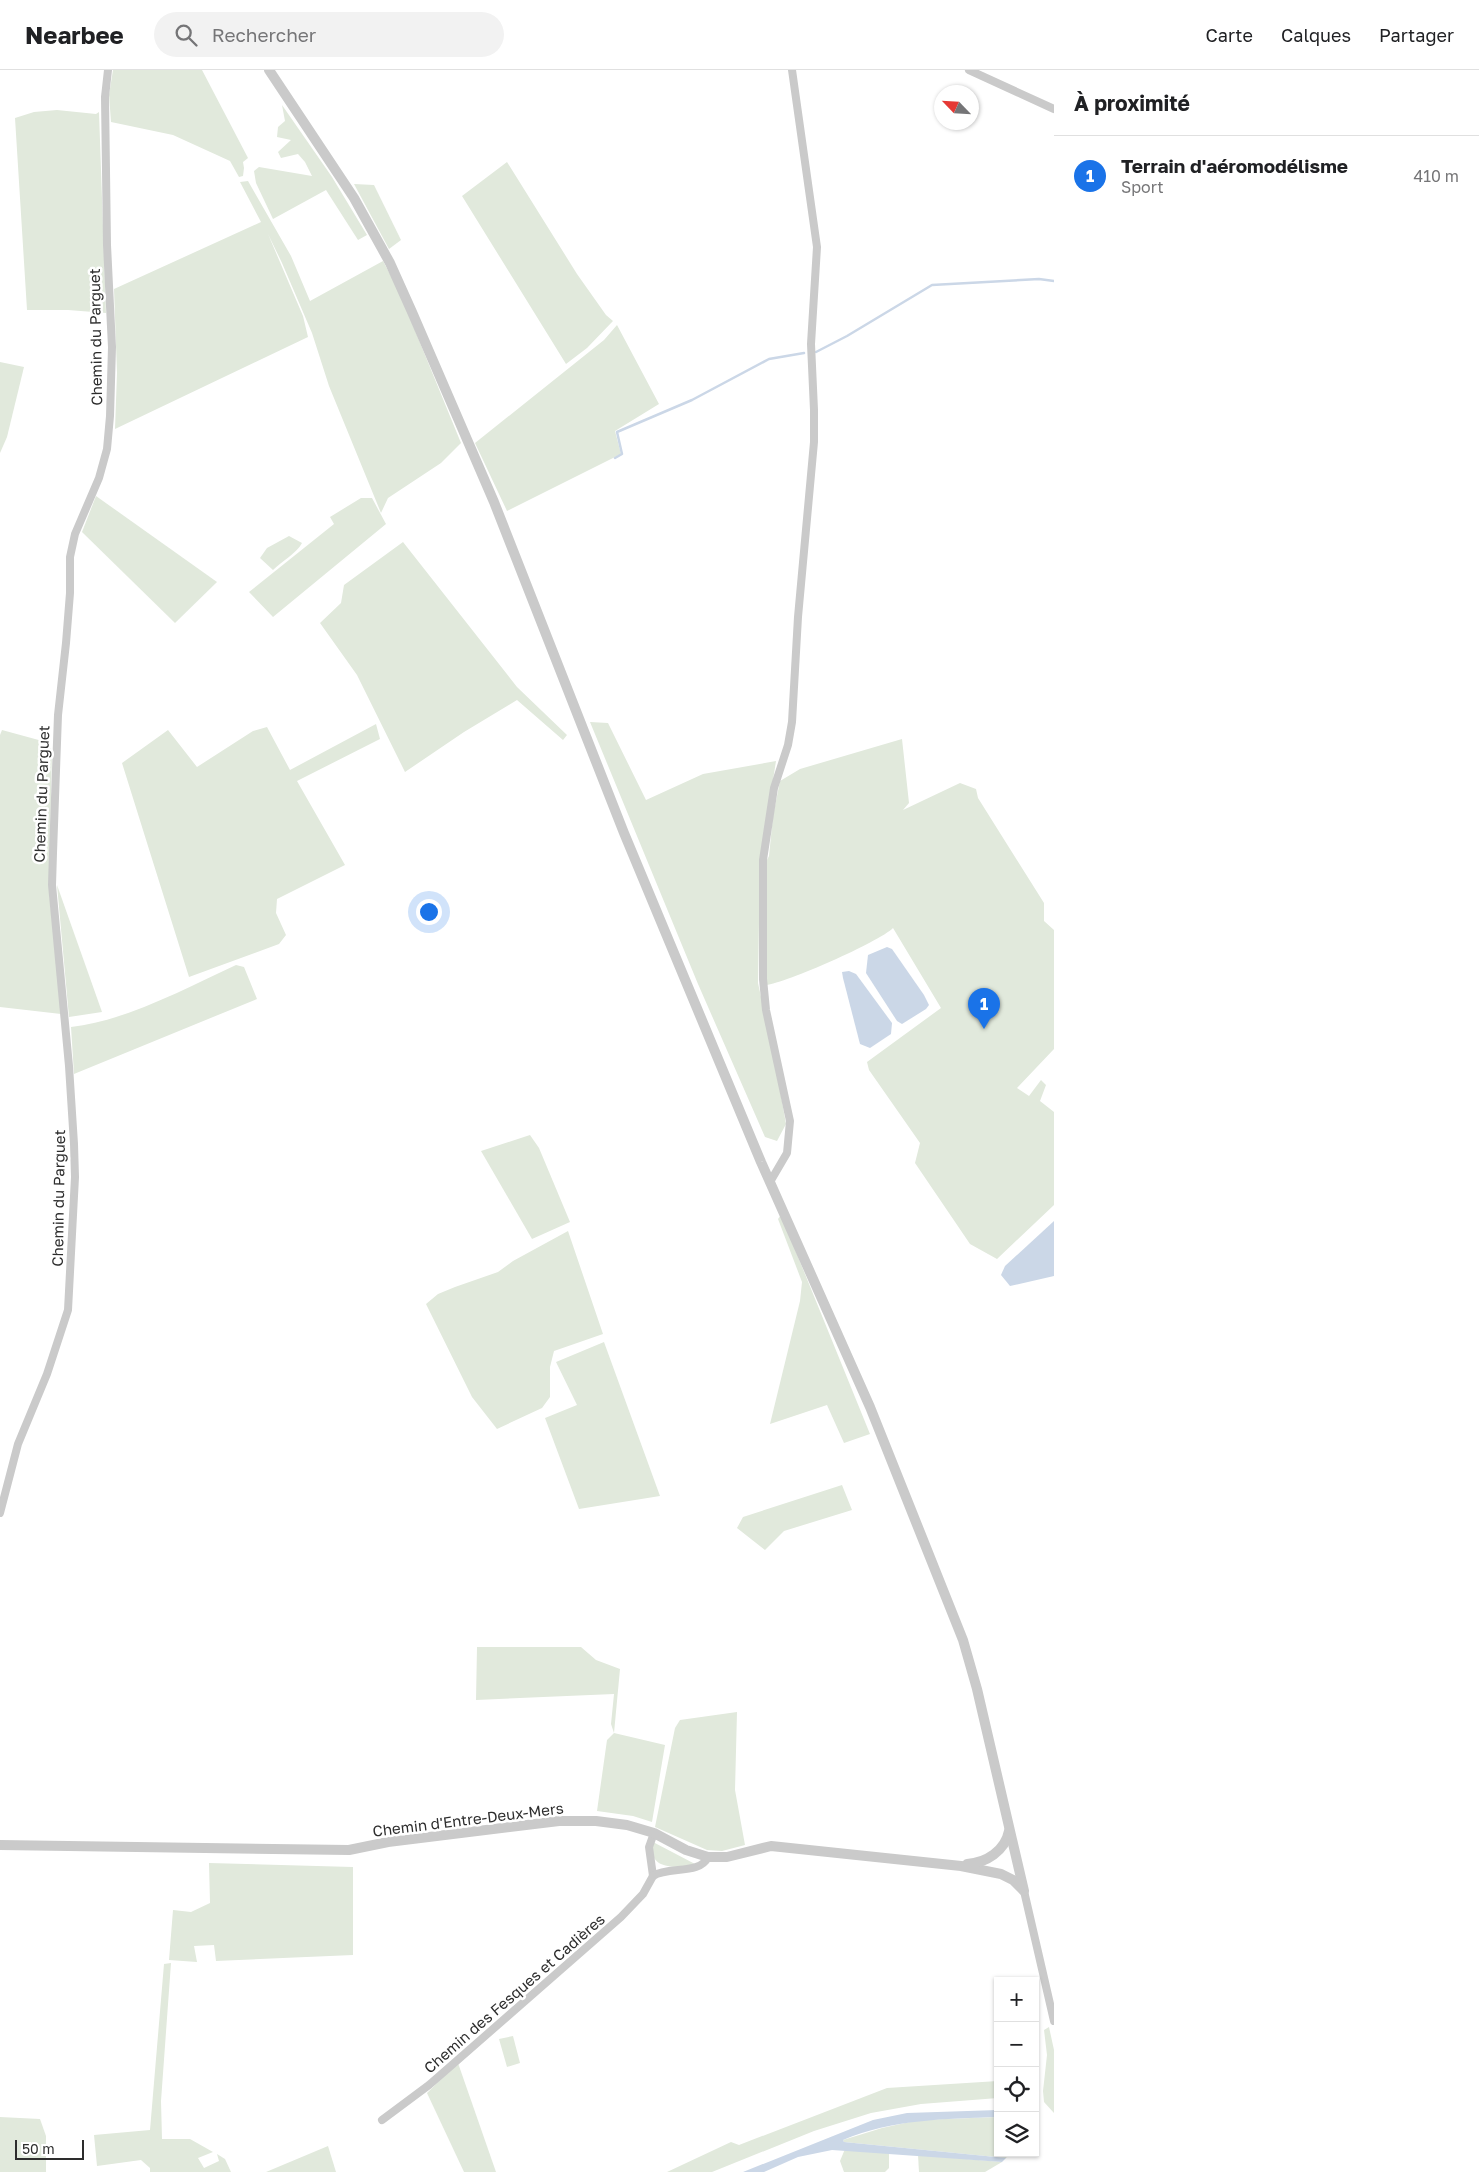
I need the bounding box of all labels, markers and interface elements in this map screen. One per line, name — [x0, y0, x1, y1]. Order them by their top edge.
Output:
search box — [154, 12, 504, 57]
text: Nearbee — [25, 20, 124, 49]
icon: search — [172, 21, 200, 49]
text: Rechercher — [212, 23, 316, 46]
text: Carte — [1206, 24, 1253, 46]
text: Calques — [1281, 24, 1351, 46]
text: Partager — [1379, 24, 1454, 46]
north arrow — [934, 85, 979, 130]
text: À proximité — [1074, 90, 1190, 116]
text: Terrain d'aéromodélisme — [1121, 154, 1348, 177]
text: 1 — [1086, 166, 1094, 186]
text: 410 m — [1413, 166, 1459, 186]
text: Sport — [1121, 177, 1164, 197]
street label: Chemin du Parguet — [85, 268, 105, 406]
street label: Chemin du Parguet — [30, 725, 52, 863]
your location — [416, 899, 442, 925]
pin: 1 — [968, 988, 1000, 1029]
street label: Chemin du Parguet — [48, 1129, 68, 1267]
street label: Chemin d'Entre-Deux-Mers — [371, 1798, 565, 1840]
street label: Chemin des Fesques et Cadières — [420, 1910, 608, 2076]
map controls — [994, 1977, 1039, 2157]
button: + — [994, 1977, 1039, 2022]
button: − — [994, 2022, 1039, 2067]
button: locate — [994, 2067, 1039, 2112]
button: layers — [994, 2112, 1039, 2157]
scale bar — [15, 2137, 84, 2160]
text: 50 m — [22, 2140, 55, 2157]

